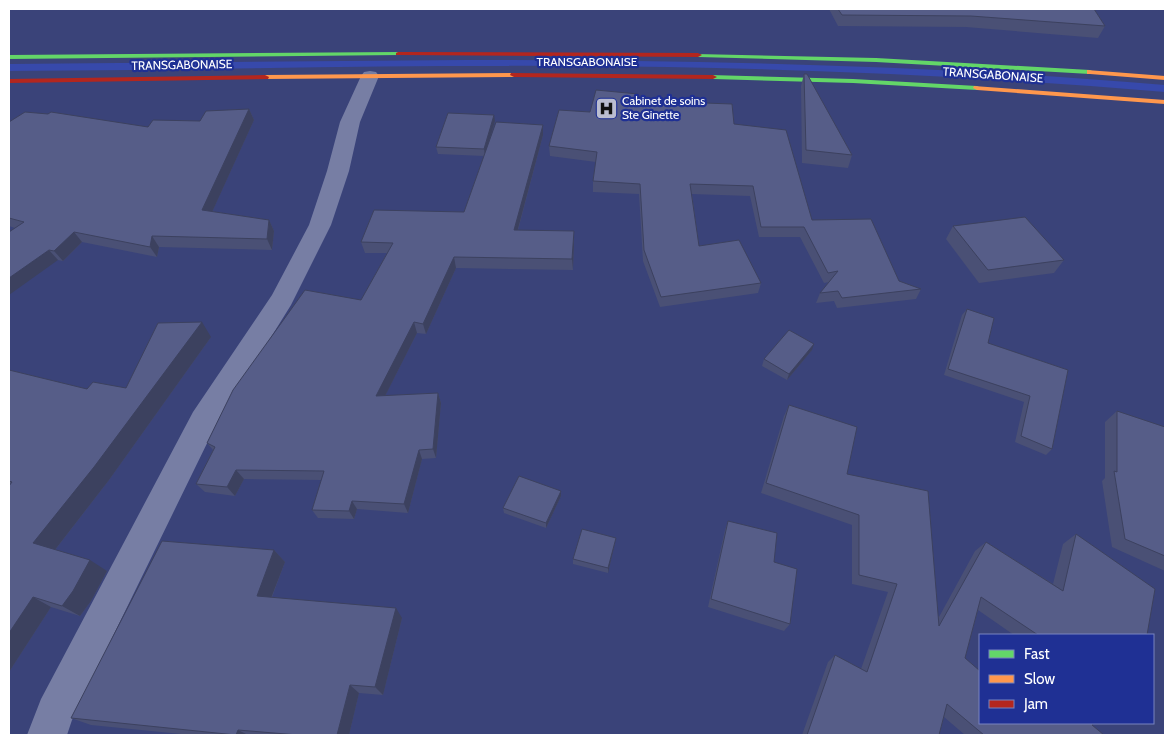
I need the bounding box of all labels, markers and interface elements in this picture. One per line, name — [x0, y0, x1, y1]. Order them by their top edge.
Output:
street label: TRANSGABONAISE — [537, 54, 638, 69]
street label: TRANSGABONAISE — [131, 56, 233, 73]
street label: TRANSGABONAISE — [942, 64, 1044, 86]
place label: Cabinet de soins Ste Ginette — [622, 93, 705, 122]
hospital icon: Cabinet de soins Ste Ginette — [594, 96, 618, 120]
legend — [979, 634, 1154, 724]
text: Fast — [1024, 645, 1049, 663]
text: Slow — [1024, 670, 1055, 688]
text: Jam — [1023, 695, 1048, 713]

